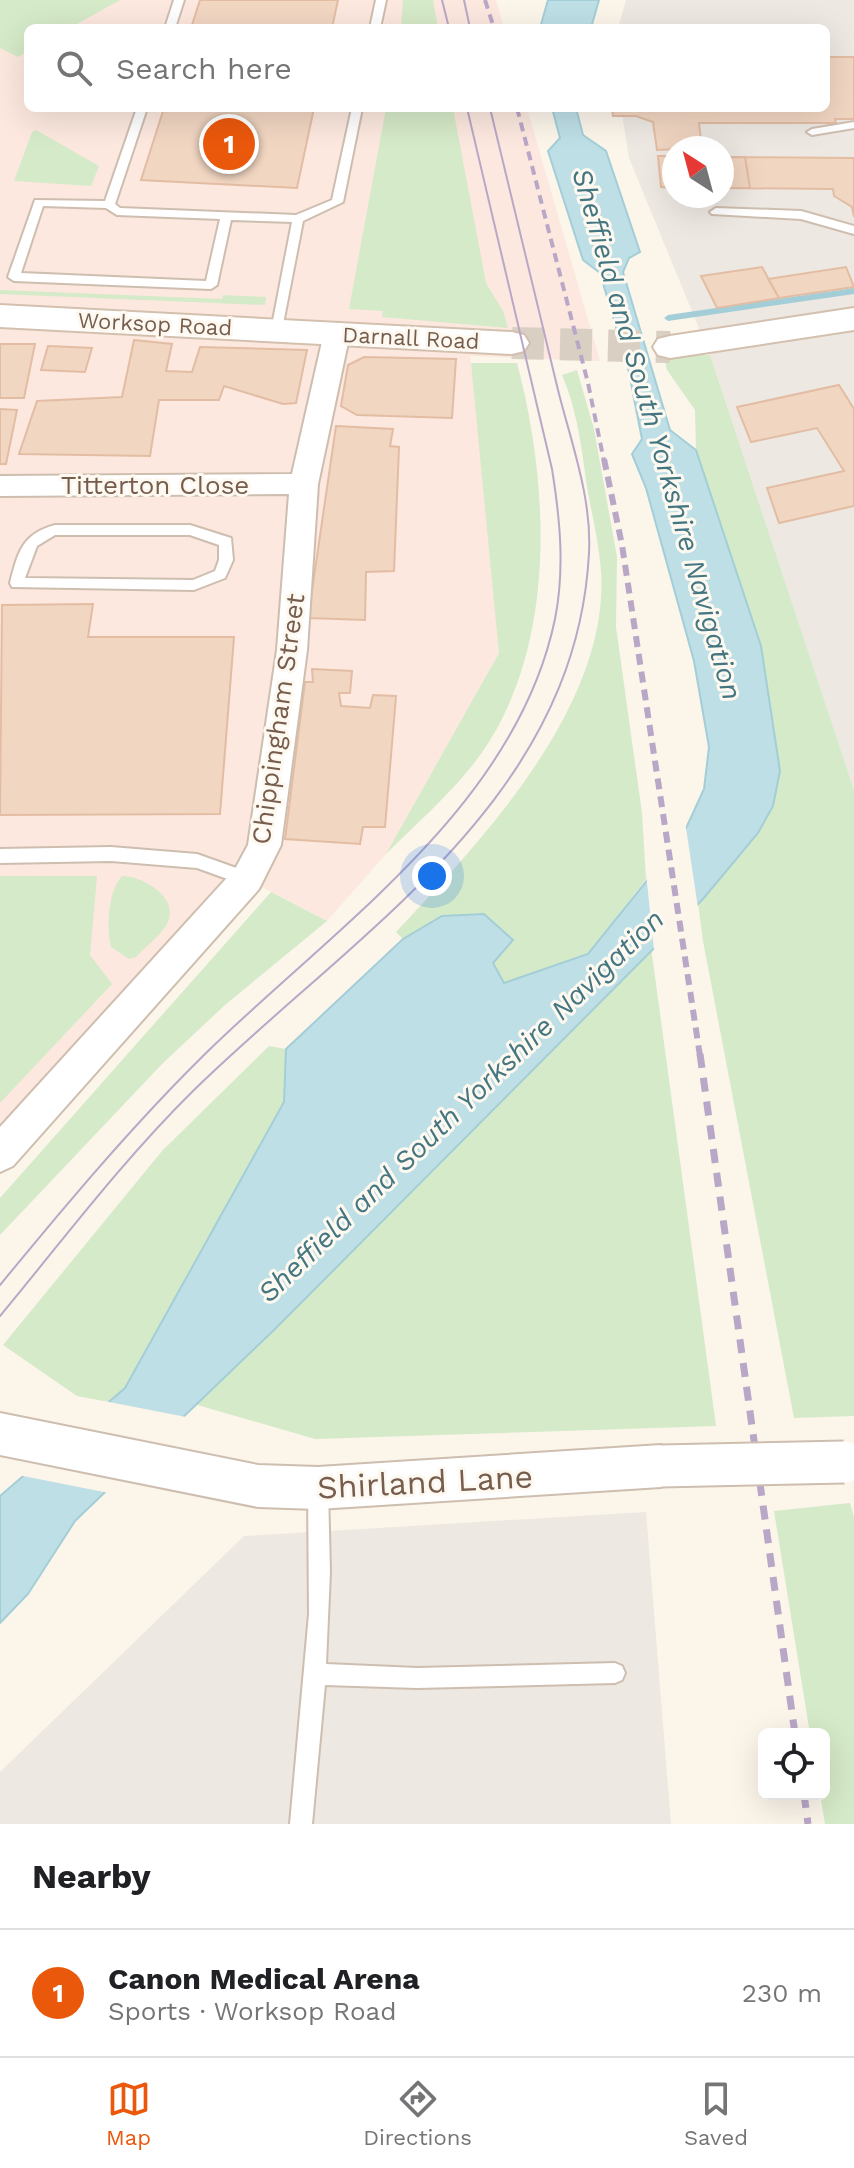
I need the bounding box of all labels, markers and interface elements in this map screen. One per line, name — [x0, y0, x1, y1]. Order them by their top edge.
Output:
search box — [24, 24, 830, 112]
icon: search — [52, 46, 96, 90]
text: Search here — [116, 51, 292, 86]
pin: 1 — [203, 114, 255, 174]
north arrow — [662, 136, 734, 208]
water label: Sheffield and South Yorkshire Navigation — [565, 164, 749, 704]
street label: Worksop Road — [77, 307, 233, 341]
street label: Darnall Road — [342, 322, 480, 354]
street label: Titterton Close — [61, 470, 249, 500]
street label: Chippingham Street — [246, 592, 310, 846]
your location — [412, 856, 452, 896]
water label: Sheffield and South Yorkshire Navigation — [251, 903, 671, 1309]
street label: Shirland Lane — [316, 1457, 534, 1507]
map controls — [758, 1728, 830, 1800]
button: locate — [758, 1728, 830, 1800]
text: Nearby — [32, 1856, 151, 1896]
text: Canon Medical Arena — [108, 1961, 420, 1996]
text: 1 — [52, 1978, 64, 2008]
text: 230 m — [742, 1978, 822, 2008]
text: Sports · Worksop Road — [108, 1996, 397, 2026]
tab: Map — [106, 2077, 151, 2150]
tab: Directions — [363, 2077, 472, 2150]
tab: Saved — [684, 2077, 748, 2150]

